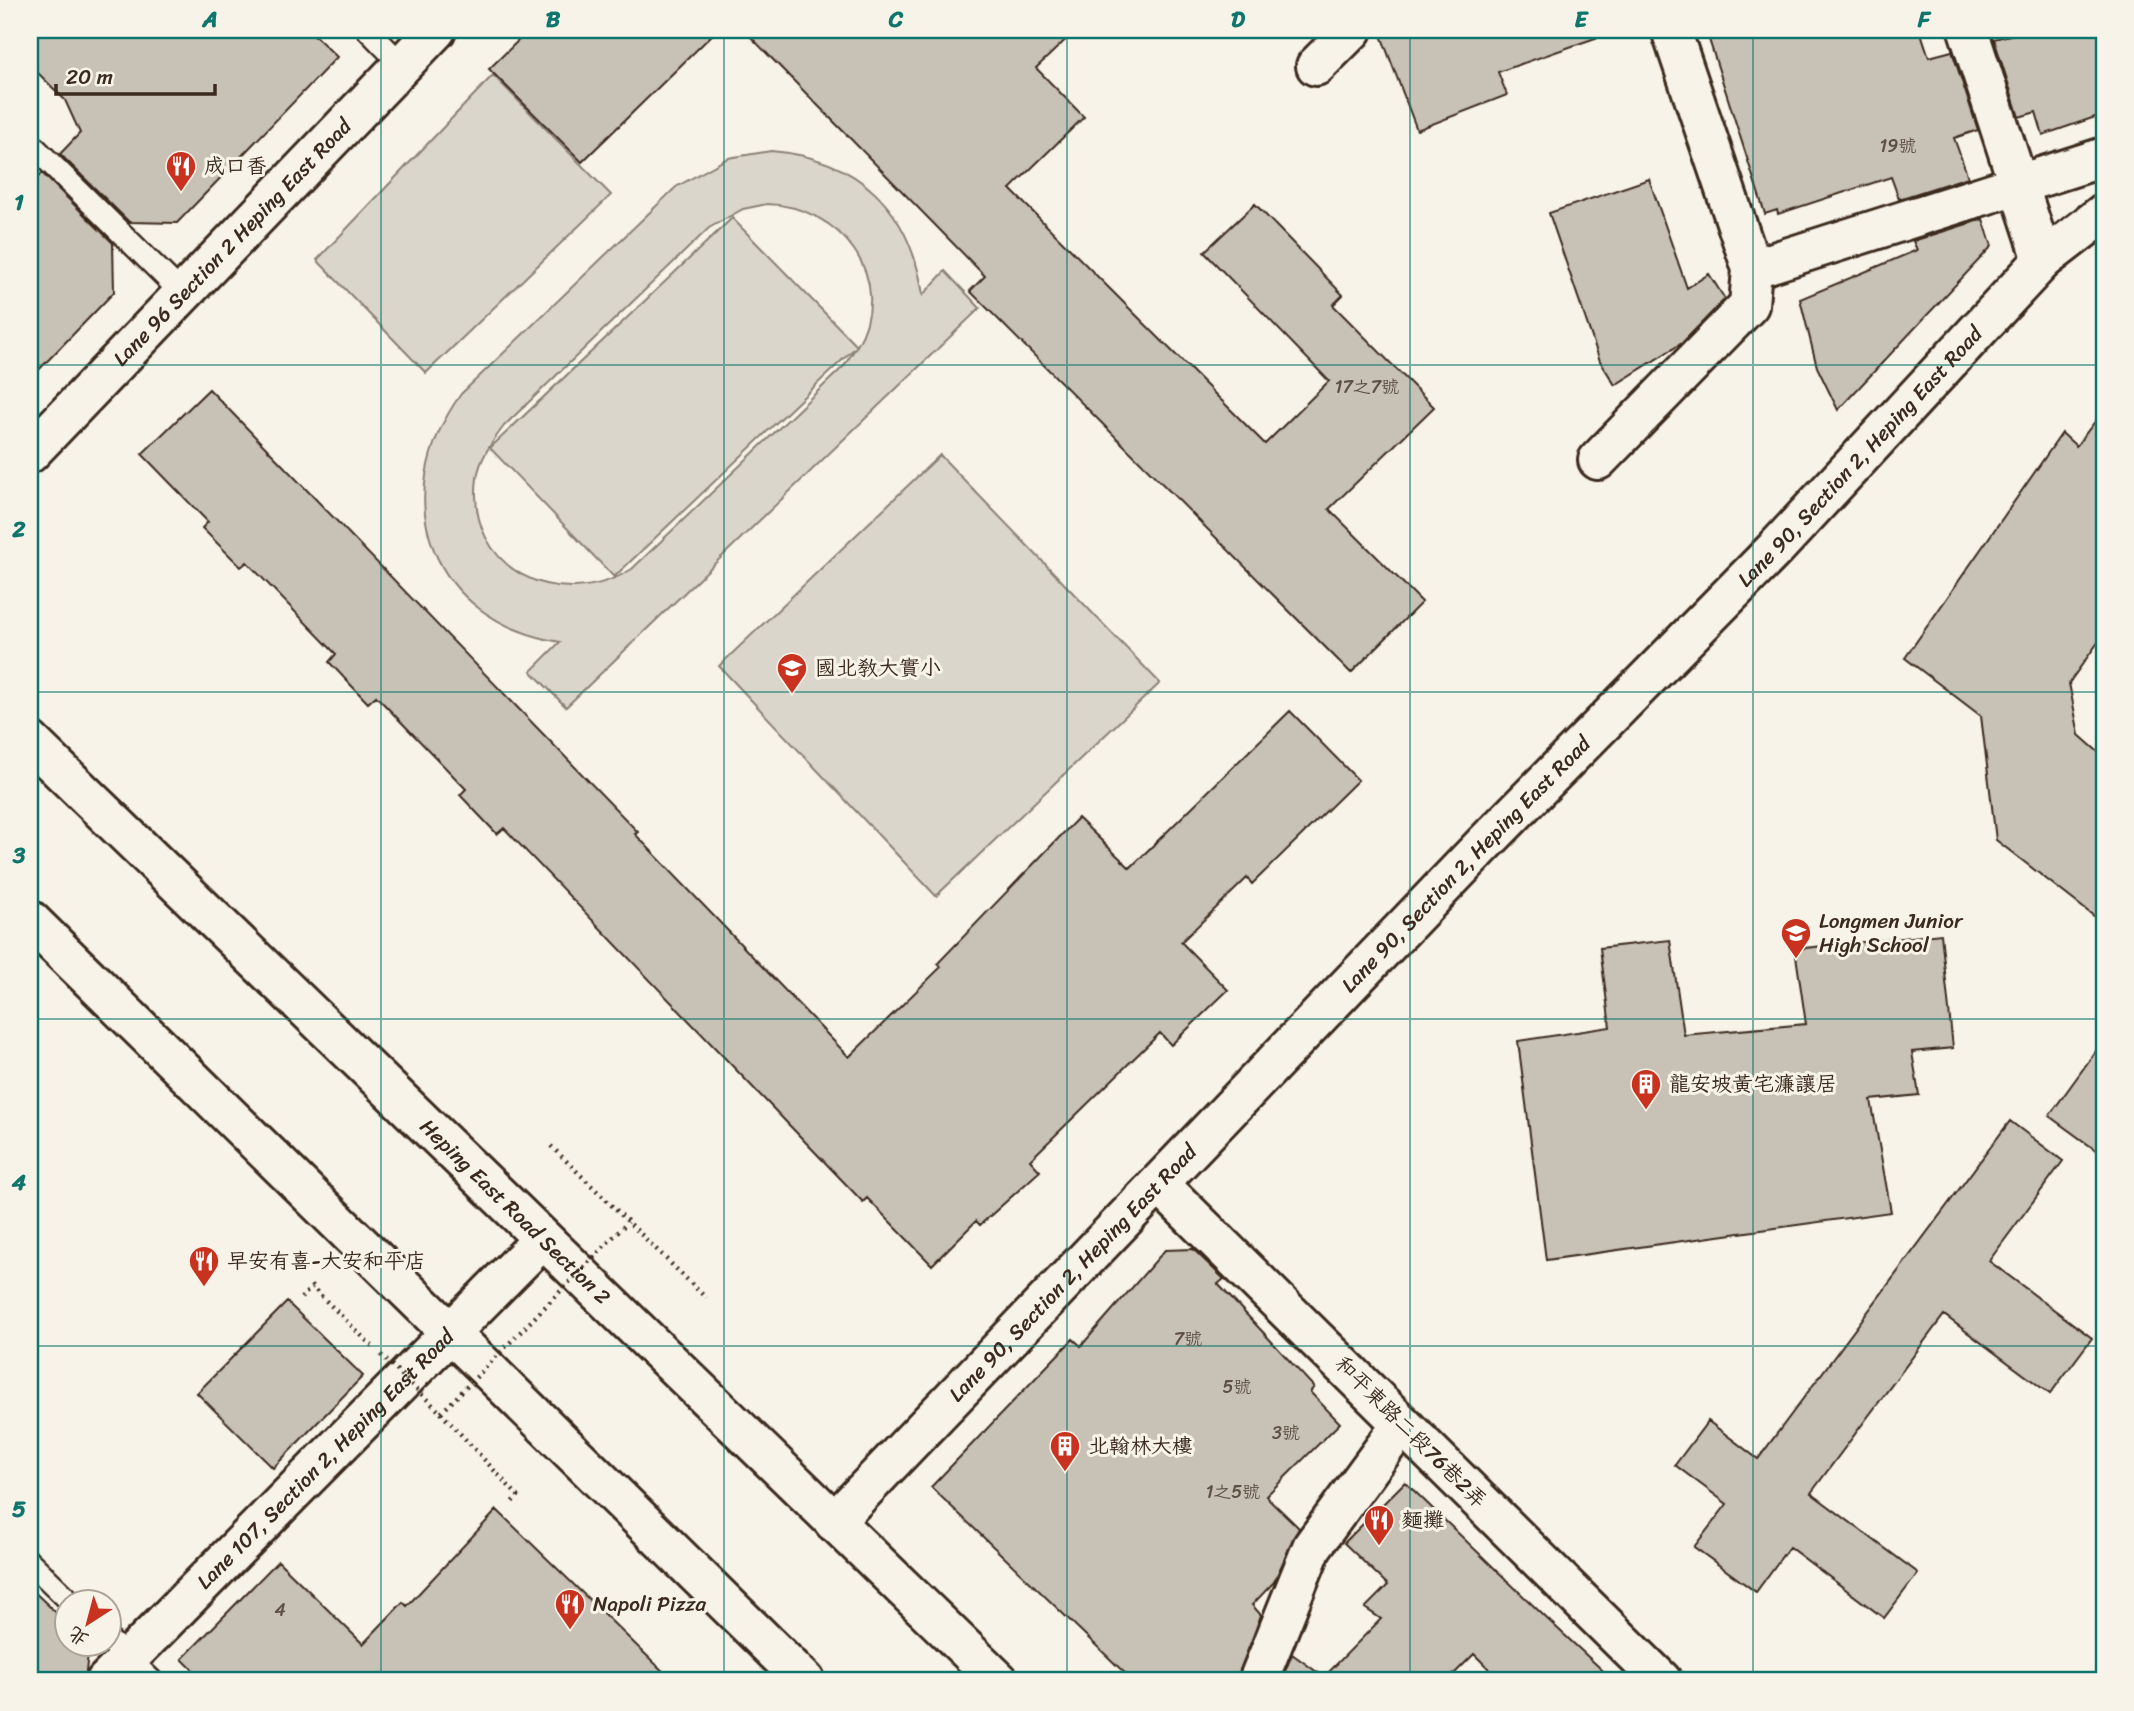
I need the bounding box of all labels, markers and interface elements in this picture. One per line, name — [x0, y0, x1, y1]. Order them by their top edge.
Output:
text: A — [201, 0, 218, 40]
text: B — [546, 0, 561, 40]
text: C — [888, 0, 904, 40]
text: D — [1231, 0, 1246, 40]
text: E — [1575, 0, 1590, 40]
text: F — [1917, 0, 1932, 40]
scale bar — [56, 52, 215, 96]
text: 20 m — [66, 58, 113, 96]
street label: Lane 96 Section 2 Heping East Road — [103, 108, 362, 376]
house number: 19號 — [1880, 130, 1916, 162]
place label: 成口香 — [204, 147, 267, 185]
restaurant icon: 成口香 — [164, 149, 198, 193]
text: 1 — [14, 182, 24, 223]
street label: Lane 90, Section 2, Heping East Road — [1728, 316, 1993, 596]
house number: 17之7號 — [1335, 371, 1399, 403]
text: 2 — [11, 509, 26, 550]
place label: 國北教大實小 — [815, 649, 941, 687]
school or university icon: 國北教大實小 — [775, 651, 809, 695]
street label: Lane 90, Section 2, Heping East Road — [1331, 725, 1601, 1002]
text: 3 — [12, 835, 26, 876]
place label: Longmen Junior High School — [1819, 902, 1964, 964]
school or university icon: Longmen Junior High School — [1779, 916, 1813, 960]
place label: 龍安坡黃宅濂讓居 — [1669, 1065, 1837, 1103]
building icon: 龍安坡黃宅濂讓居 — [1629, 1067, 1663, 1111]
street label: Heping East Road Section 2 — [410, 1109, 620, 1314]
street label: Lane 90, Section 2, Heping East Road — [939, 1133, 1208, 1411]
text: 4 — [11, 1162, 27, 1203]
place label: 早安有喜-大安和平店 — [227, 1242, 426, 1280]
restaurant icon: 早安有喜-大安和平店 — [187, 1244, 221, 1288]
street label: Lane 107, Section 2, Heping East Road — [187, 1318, 465, 1599]
house number: 7號 — [1174, 1323, 1202, 1355]
street label: 和平東路二段76巷2弄 — [1325, 1346, 1497, 1518]
house number: 5號 — [1223, 1371, 1252, 1403]
house number: 3號 — [1272, 1417, 1300, 1449]
place label: 北翰林大樓 — [1088, 1427, 1193, 1465]
building icon: 北翰林大樓 — [1048, 1429, 1082, 1473]
house number: 1之5號 — [1206, 1476, 1260, 1508]
text: 5 — [12, 1489, 26, 1530]
place label: 麵攤 — [1402, 1501, 1444, 1539]
restaurant icon: 麵攤 — [1362, 1503, 1396, 1547]
place label: Napoli Pizza — [593, 1585, 707, 1623]
restaurant icon: Napoli Pizza — [553, 1587, 587, 1631]
north arrow — [52, 1588, 122, 1658]
house number: 4 — [274, 1594, 286, 1626]
text: 北 — [61, 1617, 96, 1655]

